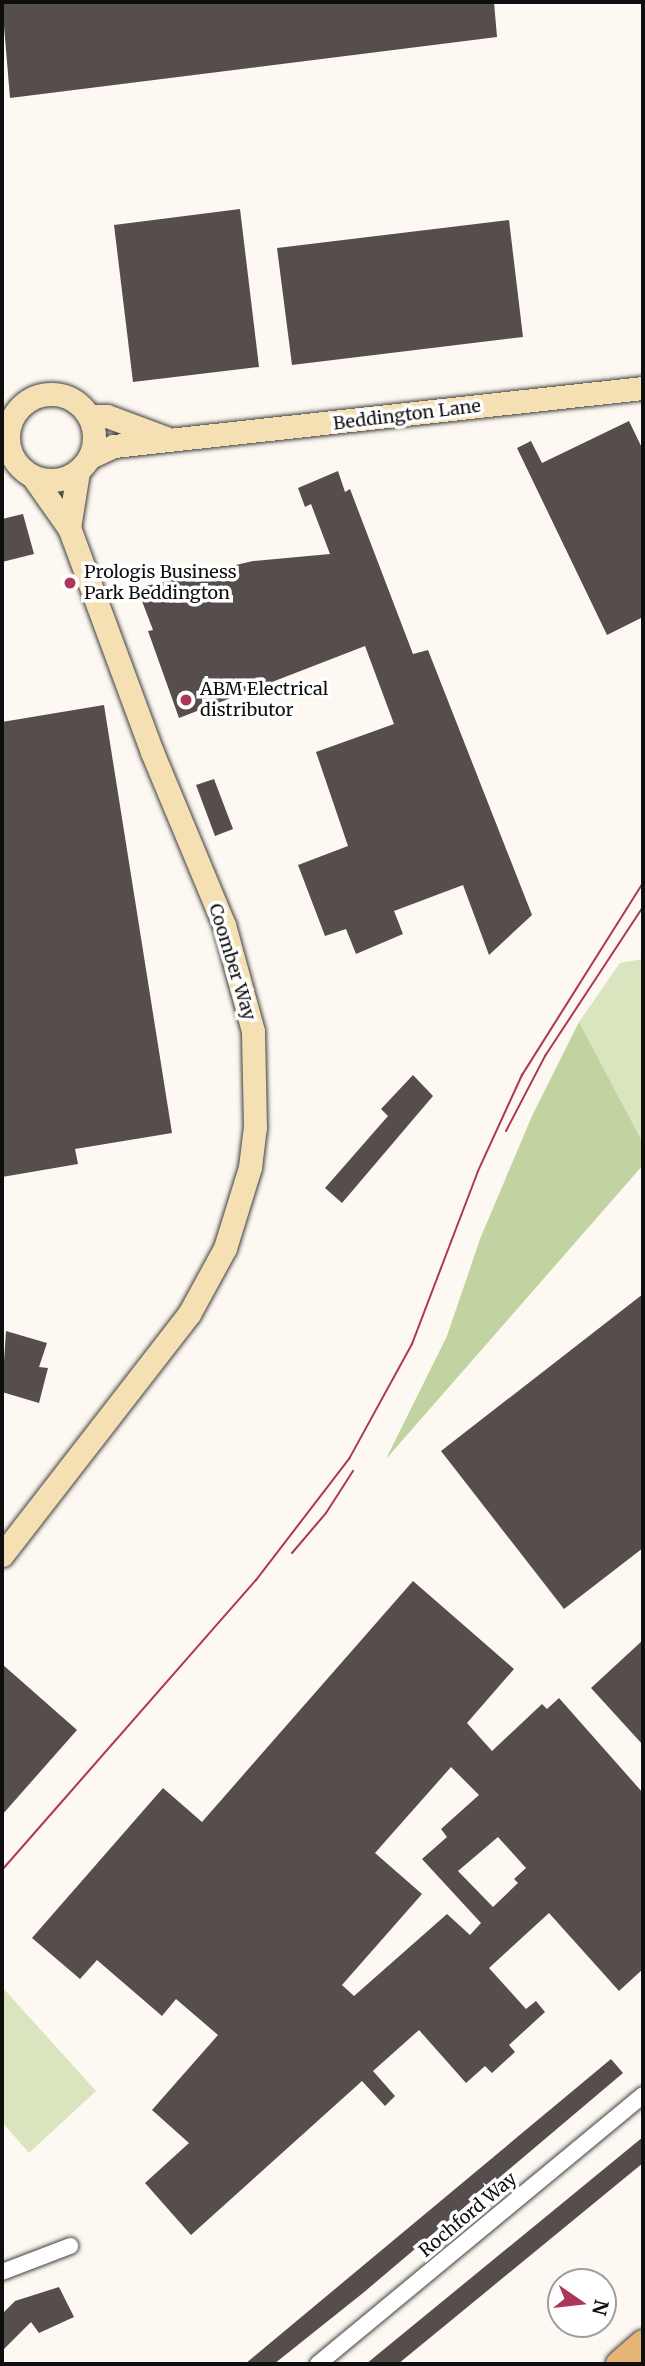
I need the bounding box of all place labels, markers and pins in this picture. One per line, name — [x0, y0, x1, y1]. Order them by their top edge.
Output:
place label: Prologis Business Park Beddington — [84, 562, 237, 604]
marker: Prologis Business Park Beddington — [62, 575, 78, 591]
place label: ABM Electrical distributor — [200, 679, 328, 722]
marker: ABM Electrical distributor — [178, 692, 194, 708]

